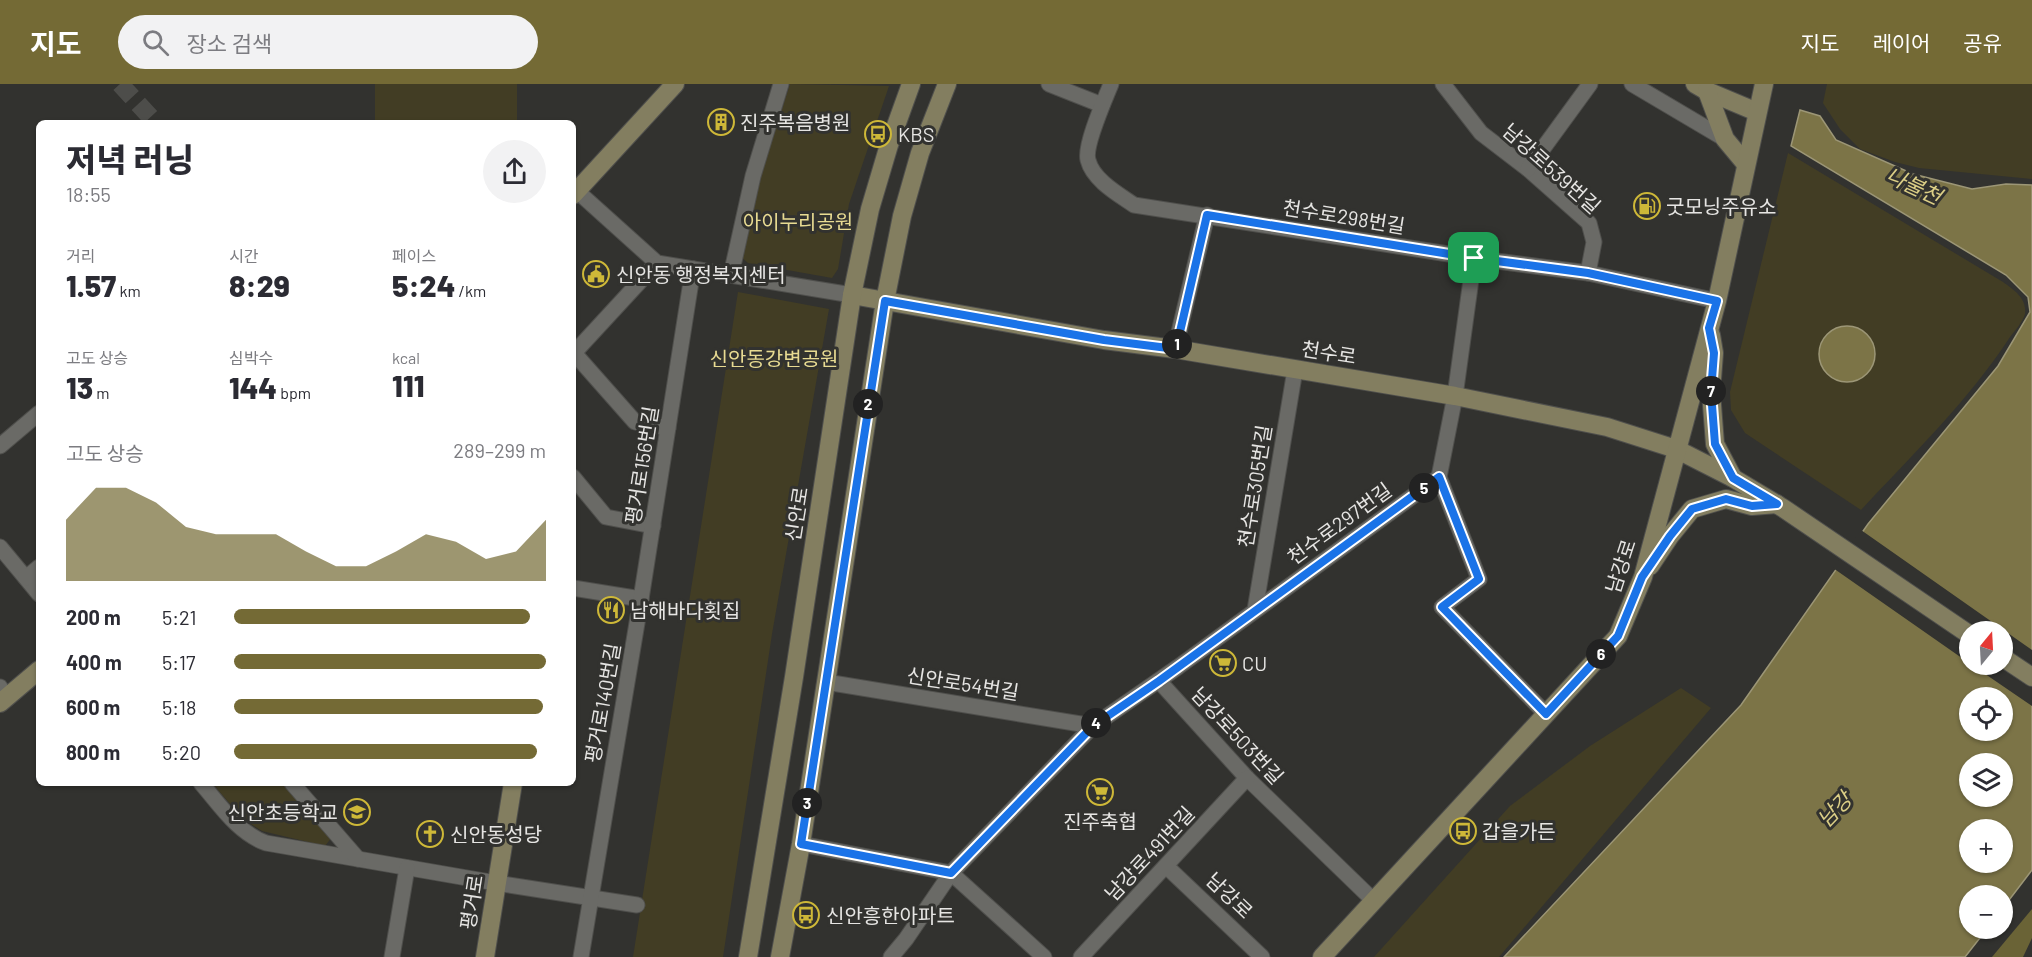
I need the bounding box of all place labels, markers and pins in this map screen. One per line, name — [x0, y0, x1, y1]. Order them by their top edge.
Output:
building icon: 진주복음병원 — [706, 107, 736, 137]
place label: 진주복음병원 — [740, 110, 850, 134]
bus stop icon: KBS — [863, 119, 893, 149]
place label: KBS — [898, 122, 934, 146]
fuel station icon: 굿모닝주유소 — [1632, 191, 1662, 221]
place label: 굿모닝주유소 — [1666, 194, 1776, 218]
pin — [1448, 232, 1499, 283]
public building icon: 신안동 행정복지센터 — [581, 259, 611, 289]
place label: 신안동 행정복지센터 — [616, 262, 786, 286]
pin: 1 — [1162, 329, 1192, 359]
pin: 7 — [1696, 376, 1726, 406]
pin: 2 — [853, 389, 883, 419]
pin: 5 — [1409, 473, 1439, 503]
restaurant icon: 남해바다횟집 — [596, 595, 626, 625]
place label: 남해바다횟집 — [630, 598, 740, 622]
pin: 6 — [1586, 639, 1616, 669]
supermarket icon: CU — [1208, 648, 1238, 678]
place label: CU — [1242, 651, 1267, 675]
pin: 4 — [1081, 708, 1111, 738]
supermarket icon: 진주축협 — [1085, 777, 1115, 807]
pin: 3 — [792, 788, 822, 818]
school or university icon: 신안초등학교 — [342, 797, 372, 827]
place label: 신안초등학교 — [228, 800, 338, 824]
place label: 진주축협 — [1063, 809, 1137, 833]
bus stop icon: 갑을가든 — [1448, 816, 1478, 846]
church icon: 신안동성당 — [415, 819, 445, 849]
place label: 갑을가든 — [1482, 819, 1556, 843]
place label: 신안동성당 — [450, 822, 542, 846]
bus stop icon: 신안흥한아파트 — [791, 900, 821, 930]
place label: 신안흥한아파트 — [826, 903, 955, 927]

